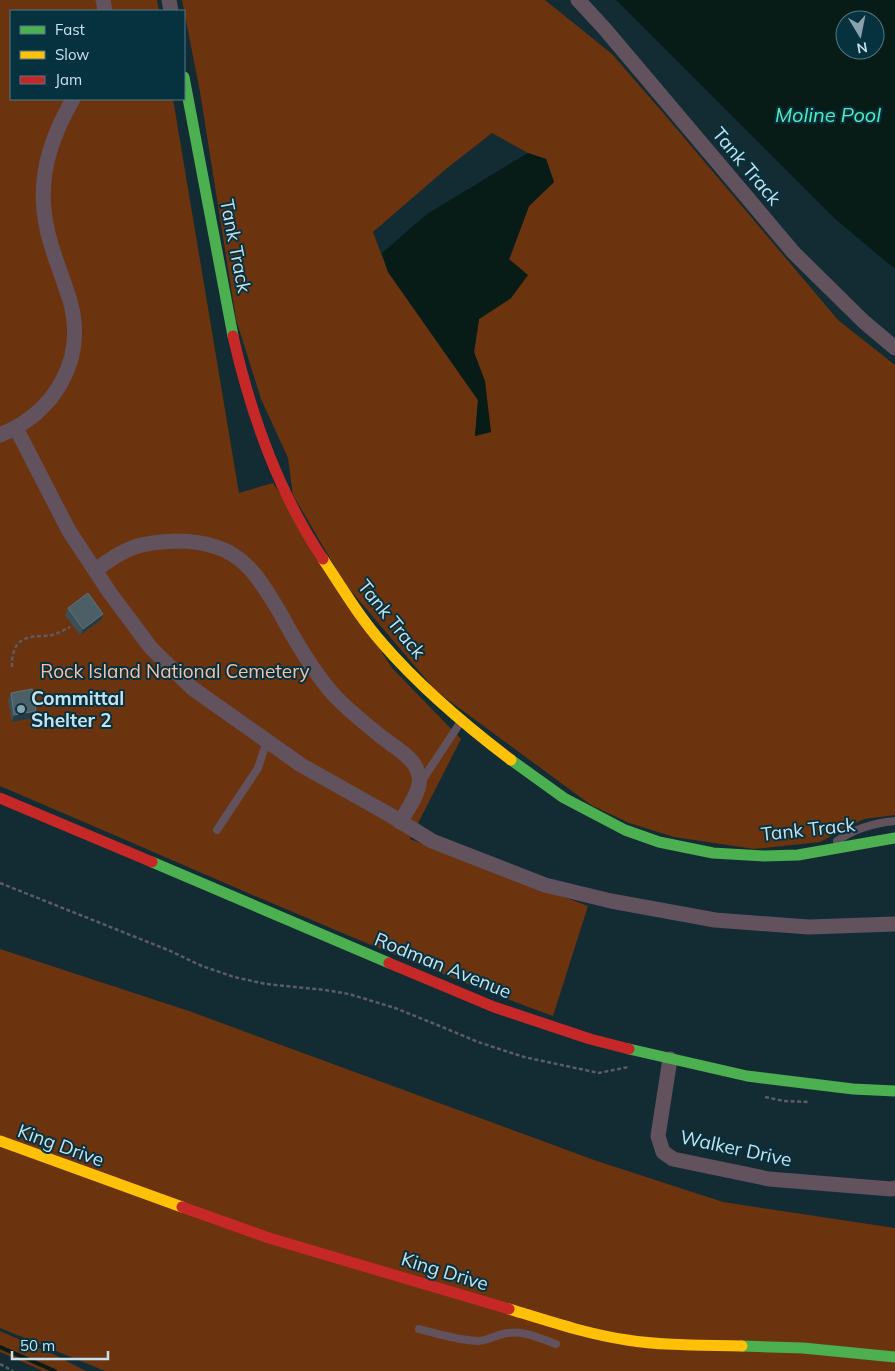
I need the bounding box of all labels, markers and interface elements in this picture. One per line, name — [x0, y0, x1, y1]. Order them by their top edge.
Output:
legend — [10, 10, 185, 100]
north arrow — [835, 10, 885, 60]
text: Fast — [55, 20, 85, 39]
text: N — [855, 38, 869, 58]
text: Slow — [55, 45, 89, 64]
text: Jam — [55, 70, 82, 89]
water label: Moline Pool — [775, 102, 881, 127]
street label: Tank Track — [707, 122, 787, 210]
street label: Tank Track — [215, 197, 257, 295]
street label: Tank Track — [353, 575, 431, 664]
park label: Rock Island National Cemetery — [40, 659, 310, 683]
place label: Committal Shelter 2 — [31, 686, 124, 732]
marker: Committal Shelter 2 — [15, 703, 27, 715]
street label: Tank Track — [760, 812, 857, 846]
street label: Rodman Avenue — [371, 927, 515, 1003]
street label: King Drive — [15, 1118, 107, 1172]
street label: Walker Drive — [678, 1124, 794, 1172]
street label: King Drive — [398, 1246, 492, 1296]
scale bar — [12, 1328, 109, 1360]
text: 50 m — [20, 1336, 55, 1355]

